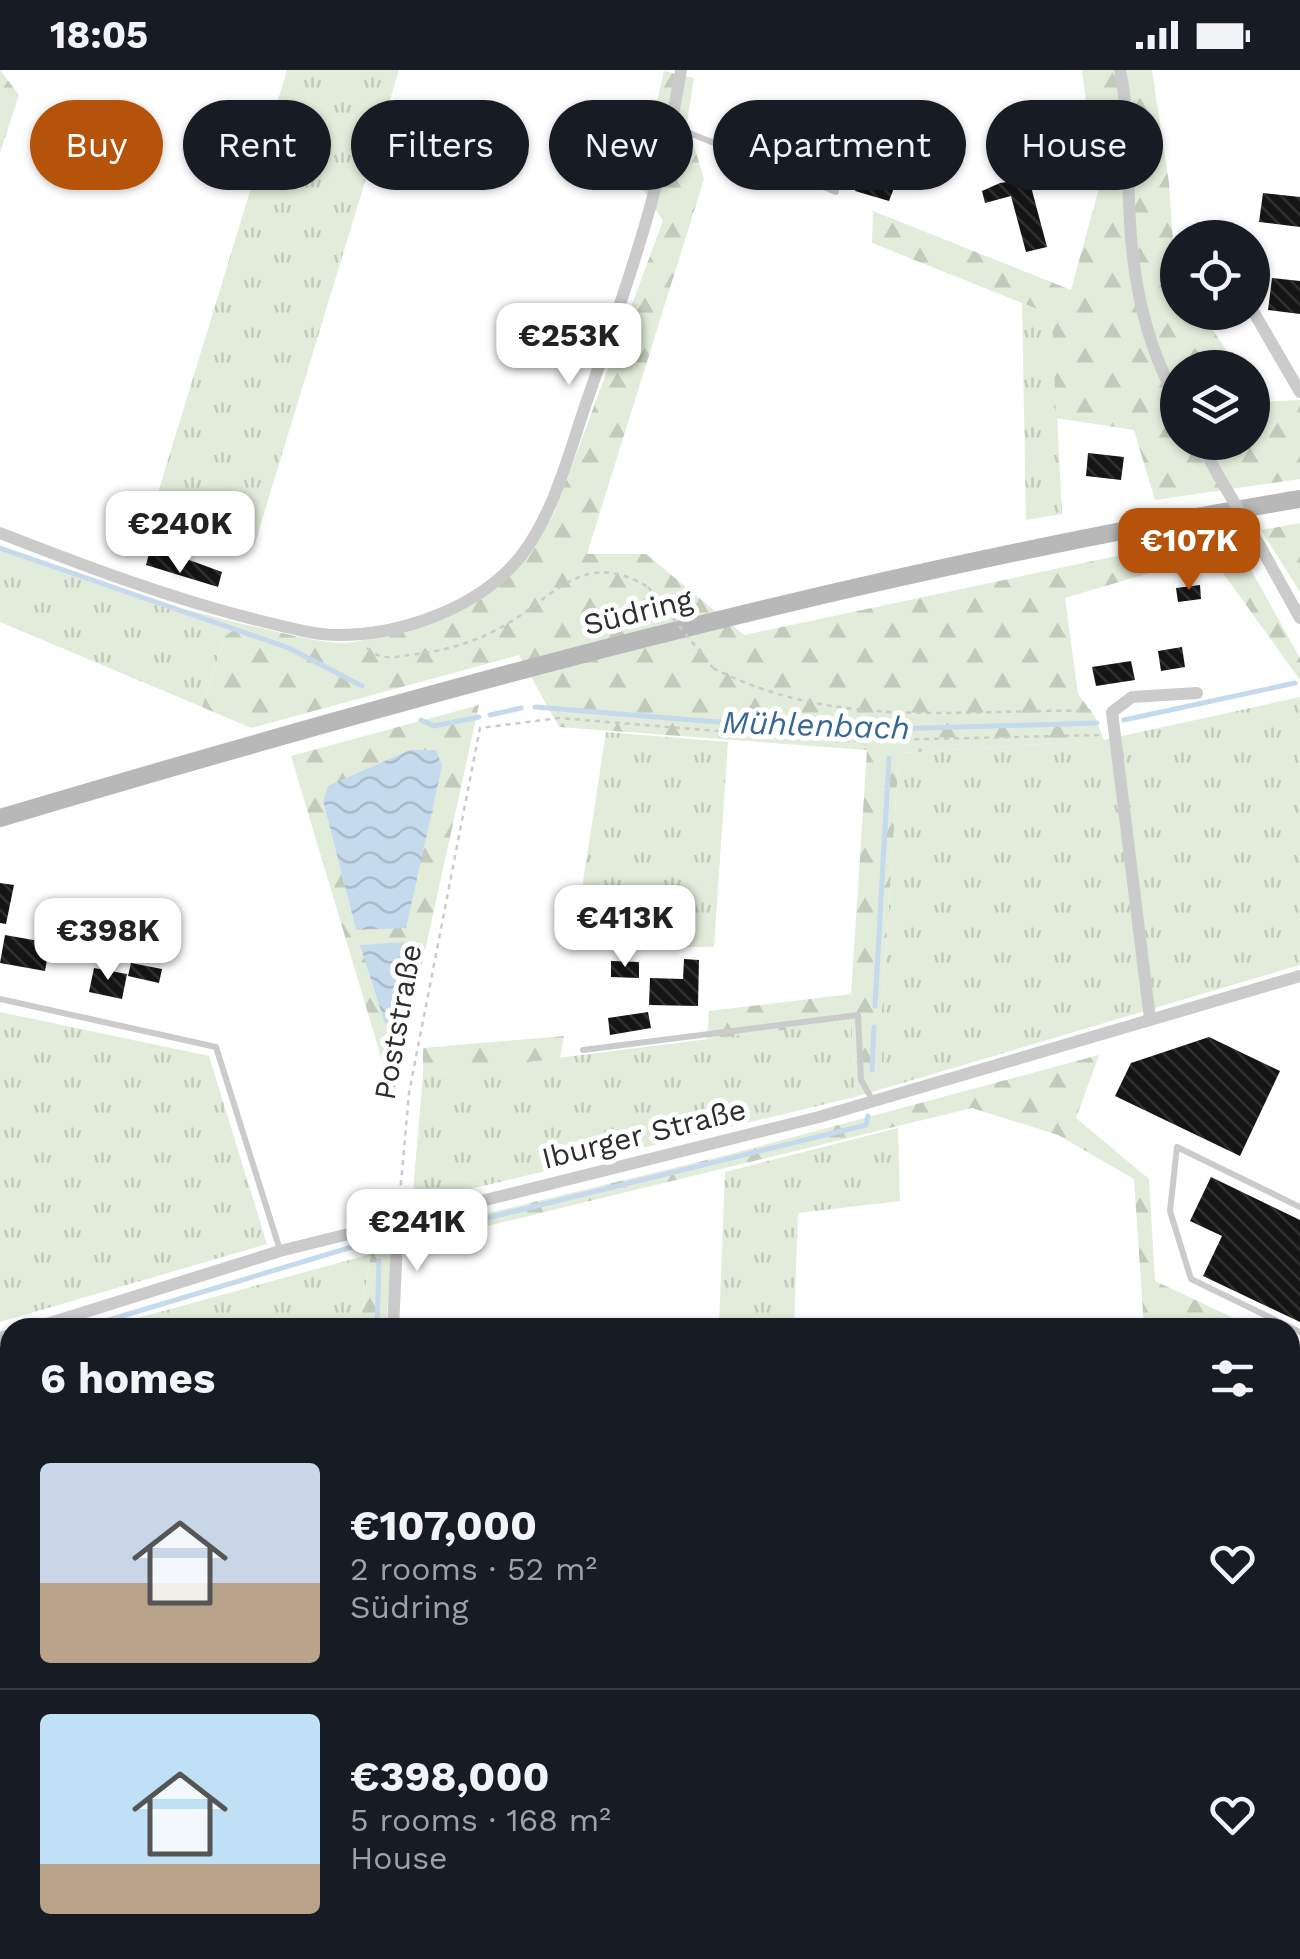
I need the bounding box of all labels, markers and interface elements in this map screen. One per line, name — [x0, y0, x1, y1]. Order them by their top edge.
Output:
text: 18:05 — [50, 13, 148, 57]
chip: Buy — [30, 100, 163, 190]
chip: Rent — [183, 100, 331, 190]
chip: Filters — [351, 100, 529, 190]
chip: New — [549, 100, 693, 190]
chip: Apartment — [713, 100, 966, 190]
chip: House — [986, 100, 1163, 190]
map controls — [1160, 220, 1270, 460]
button: locate — [1160, 220, 1270, 330]
pin: €253K — [499, 303, 639, 388]
text: €253K — [518, 316, 620, 354]
button: layers — [1160, 350, 1270, 460]
pin: €240K — [110, 491, 250, 576]
text: €240K — [128, 504, 232, 542]
pin: €107K — [1119, 508, 1259, 593]
text: €107K — [1140, 521, 1238, 559]
street label: Südring — [580, 581, 696, 642]
water label: Mühlenbach — [722, 703, 910, 747]
pin: €413K — [555, 885, 695, 970]
pin: €398K — [38, 898, 178, 983]
text: €413K — [576, 898, 674, 936]
text: €398K — [56, 911, 160, 949]
street label: Poststraße — [367, 941, 428, 1102]
street label: Iburger Straße — [538, 1091, 750, 1176]
pin: €241K — [347, 1189, 487, 1274]
text: €241K — [368, 1202, 466, 1240]
icon: filters — [1205, 1351, 1260, 1406]
text: 6 homes — [40, 1354, 215, 1403]
text: €107,000 — [350, 1501, 537, 1550]
icon: home — [120, 1503, 240, 1623]
icon: heart — [1205, 1536, 1260, 1591]
text: 2 rooms · 52 m² — [350, 1550, 597, 1588]
text: Südring — [350, 1588, 469, 1626]
text: €398,000 — [350, 1752, 550, 1801]
icon: home — [120, 1754, 240, 1874]
icon: heart — [1205, 1787, 1260, 1842]
text: 5 rooms · 168 m² — [350, 1801, 611, 1839]
text: House — [350, 1839, 448, 1877]

